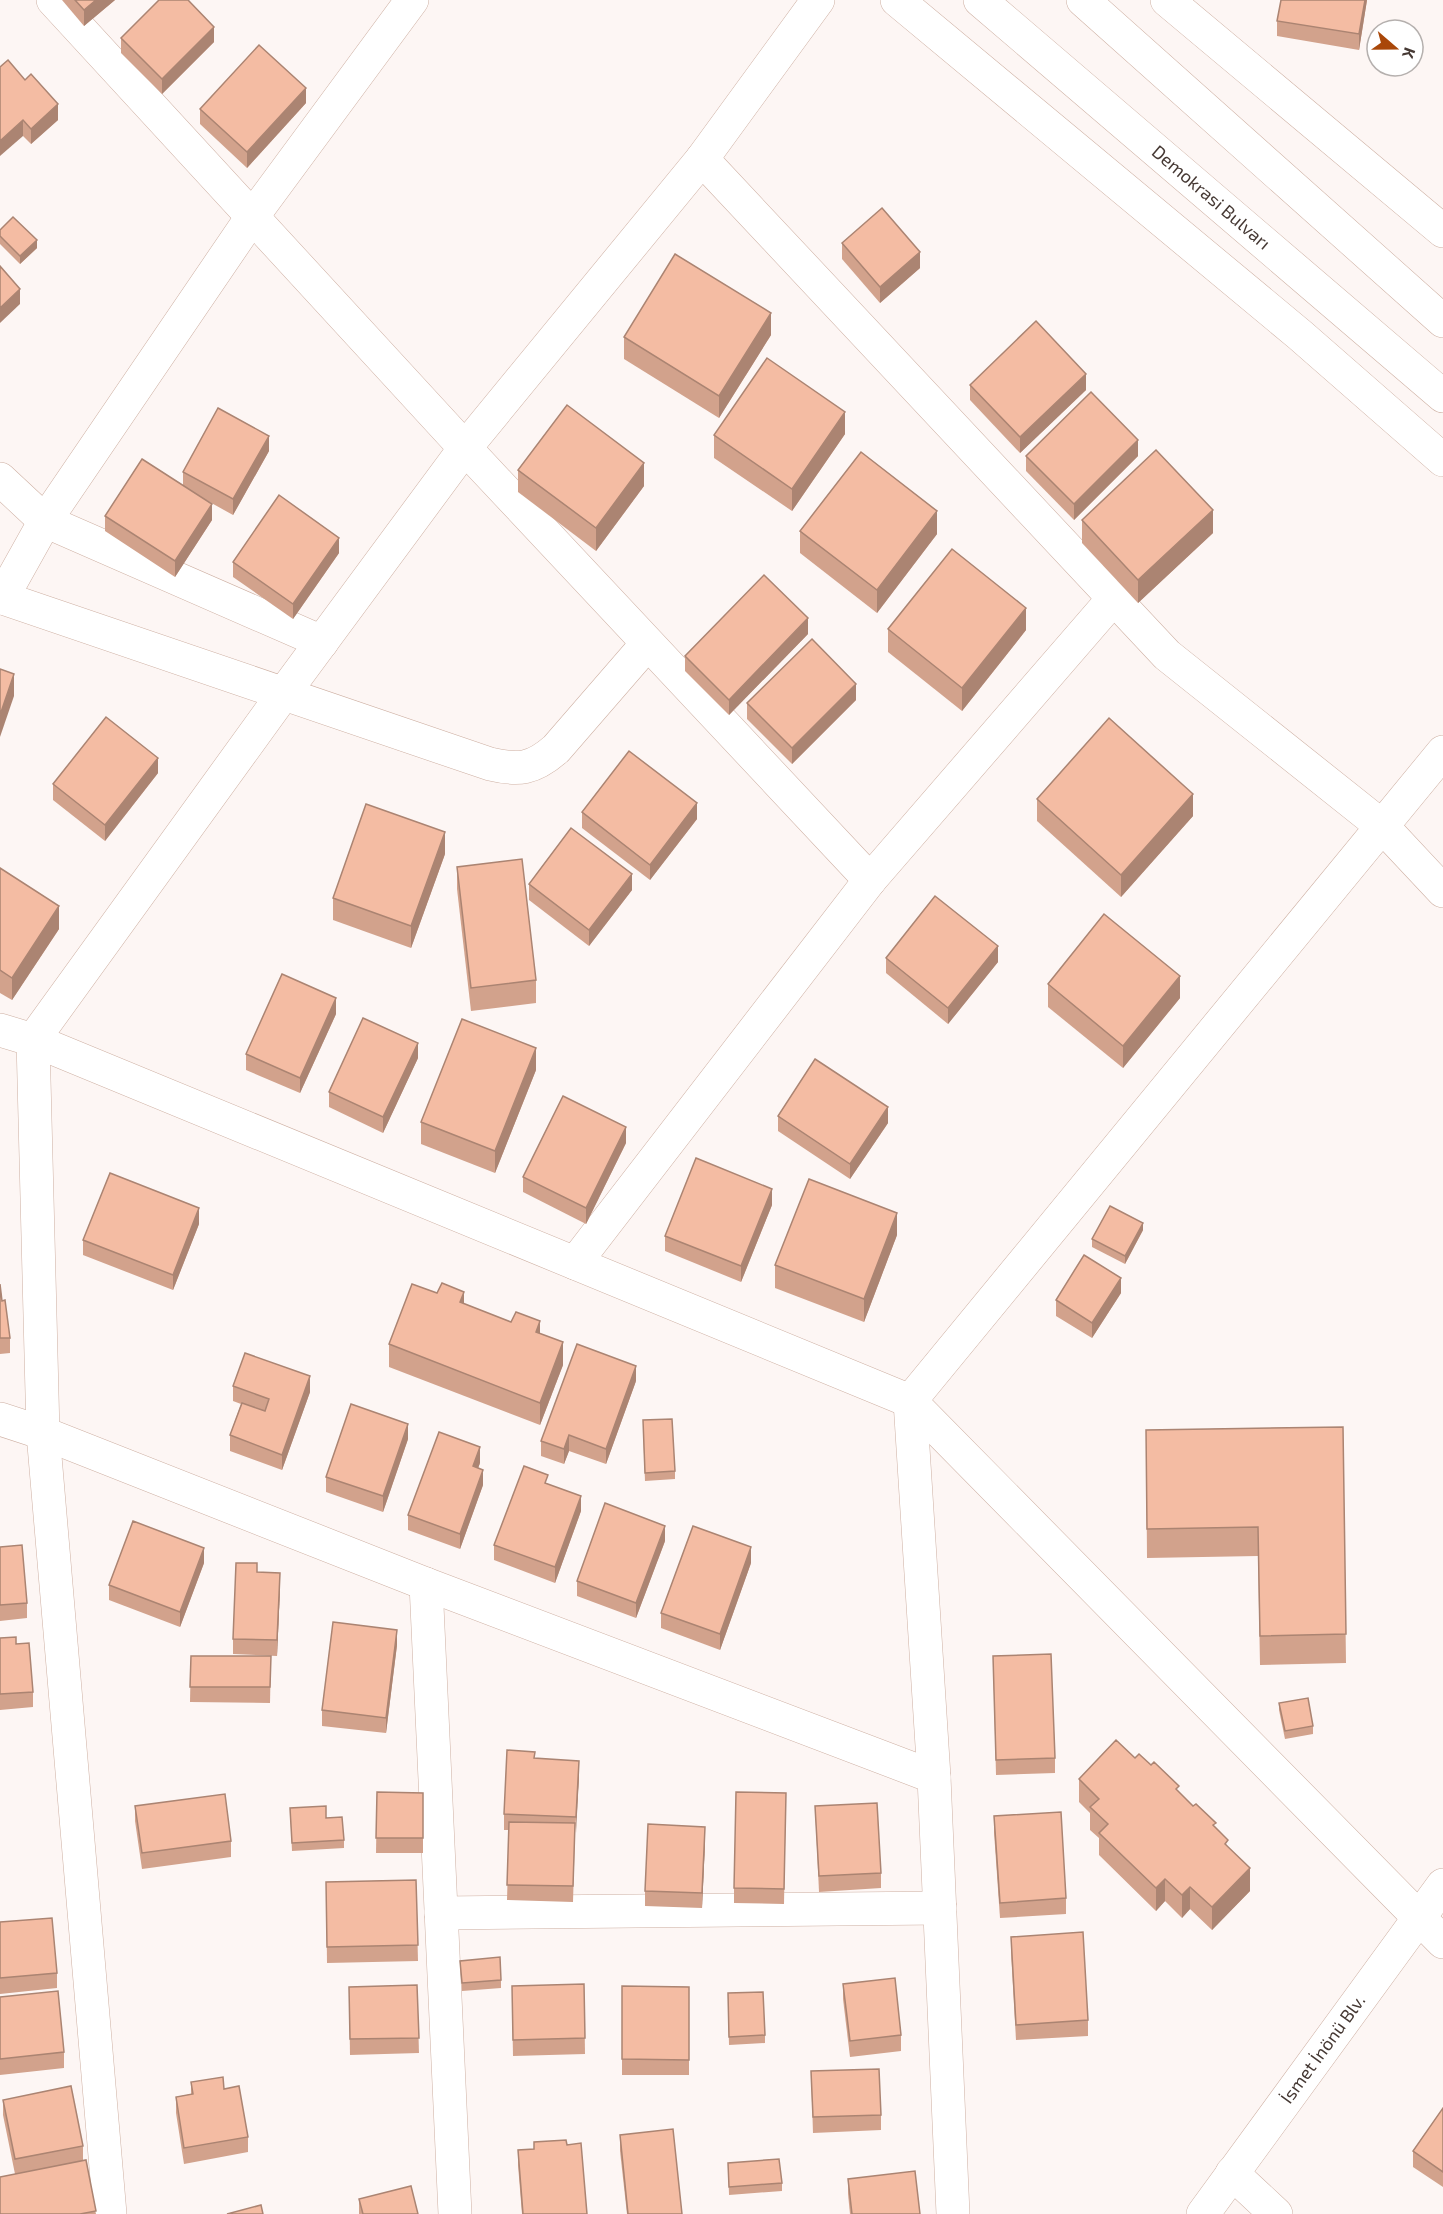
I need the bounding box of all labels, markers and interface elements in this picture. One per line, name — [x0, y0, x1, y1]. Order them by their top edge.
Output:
north arrow — [1365, 18, 1425, 78]
text: K — [1399, 45, 1420, 62]
street label: Demokrasi Bulvarı — [1148, 140, 1275, 254]
street label: İsmet İnönü Blv. — [1275, 1990, 1369, 2107]

